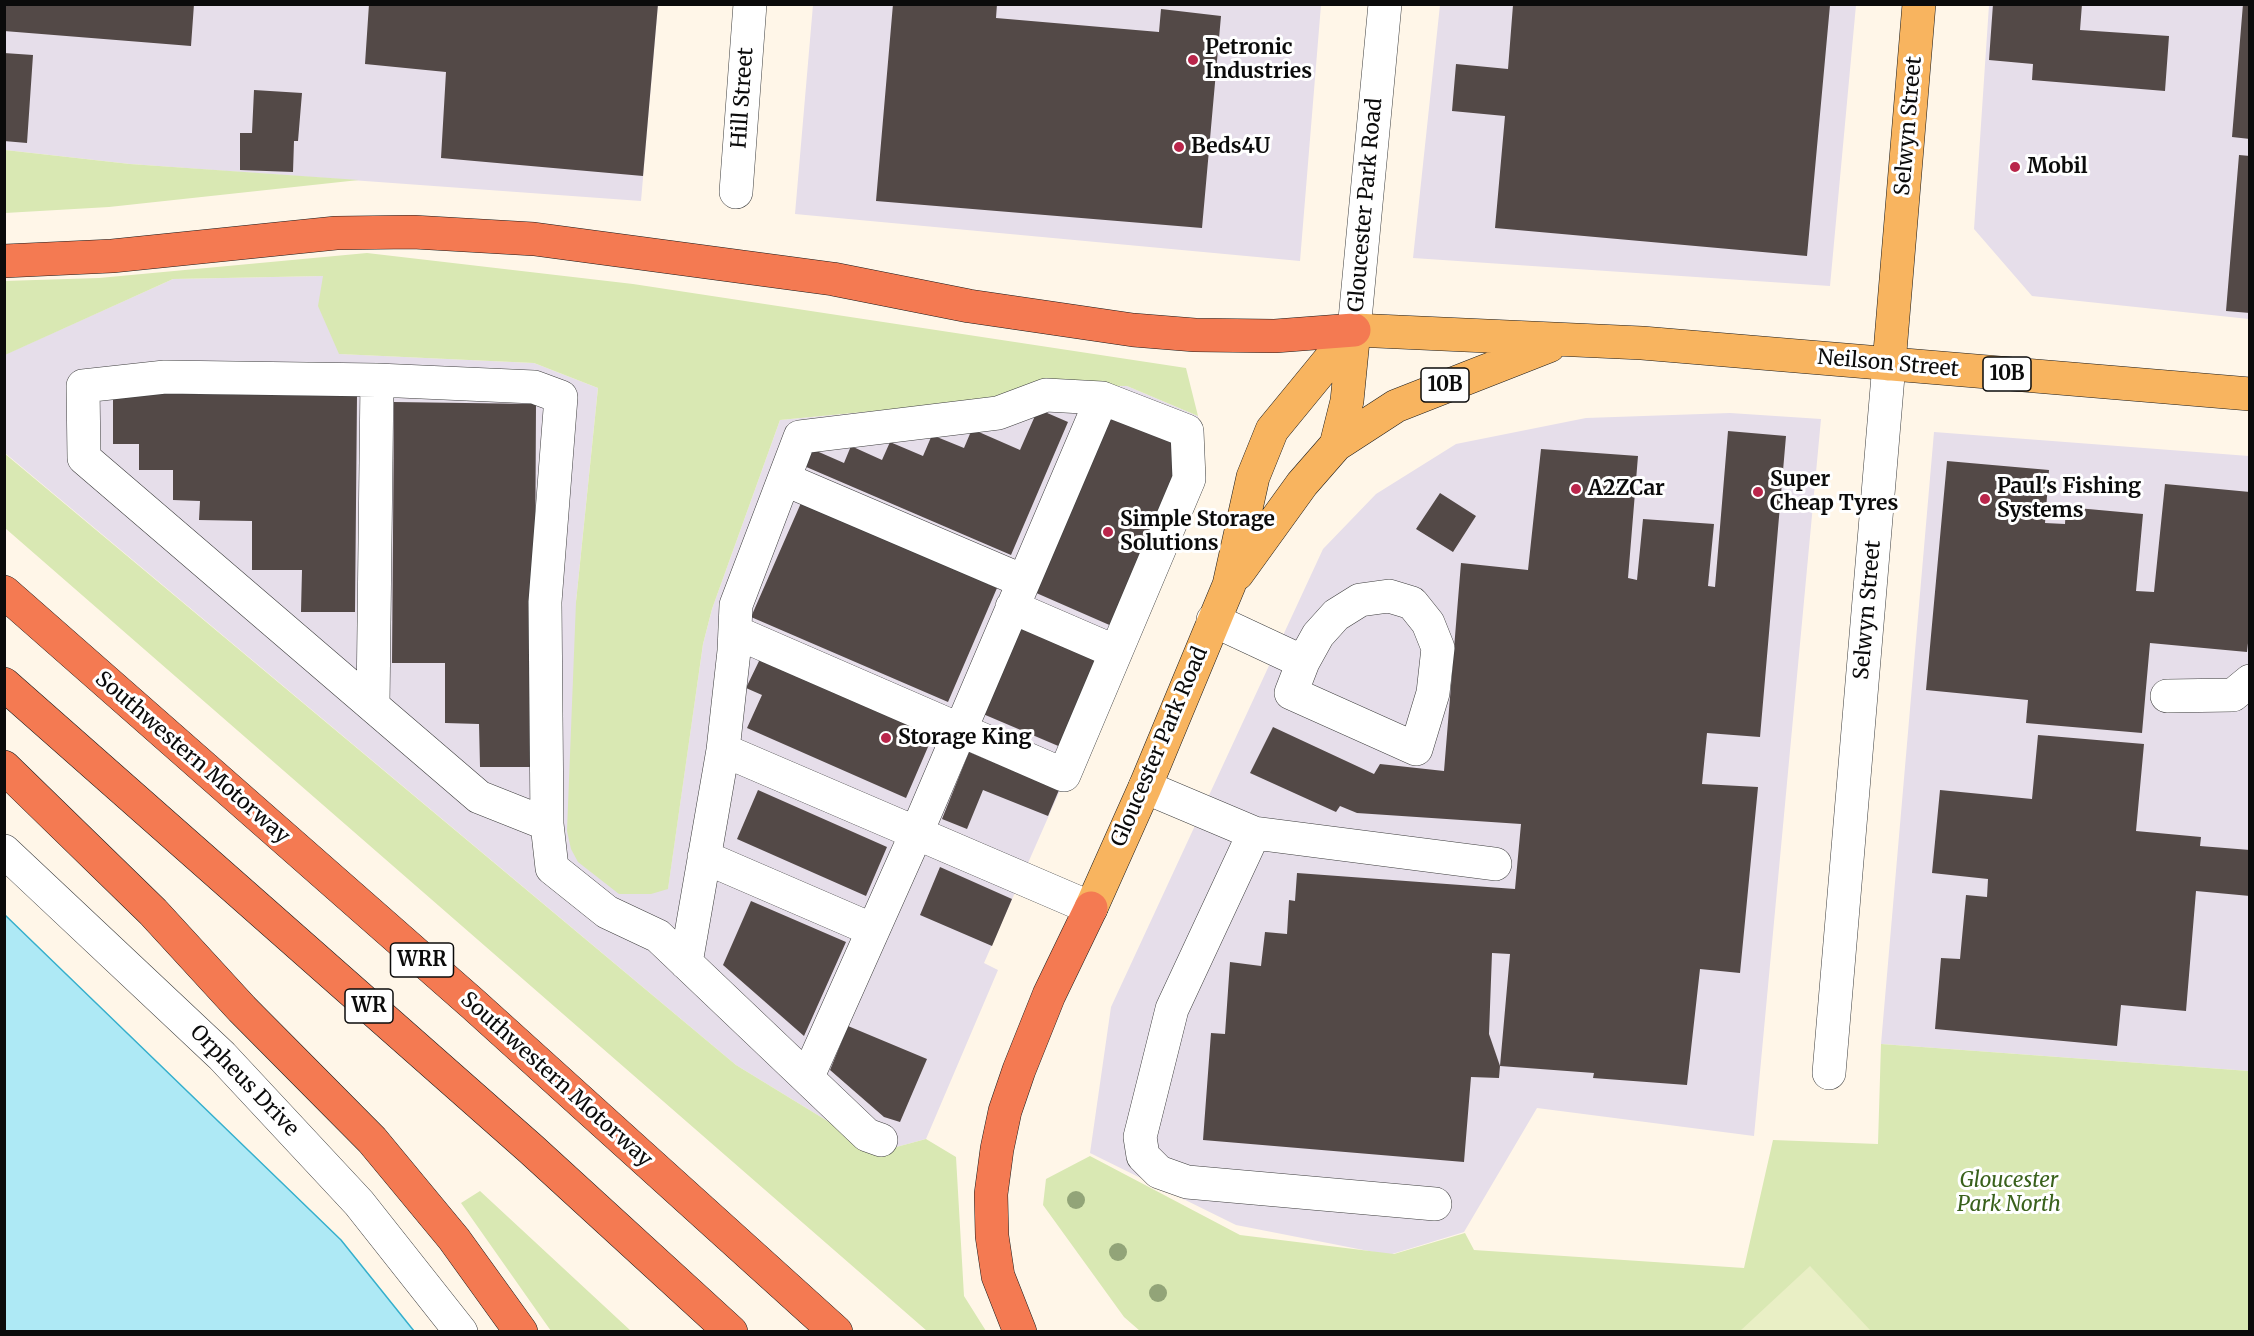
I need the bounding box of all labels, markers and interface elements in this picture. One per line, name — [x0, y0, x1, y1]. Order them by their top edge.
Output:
place label: Petronic Industries — [1205, 35, 1312, 85]
street label: Hill Street — [727, 46, 759, 150]
marker: Petronic Industries — [1186, 53, 1200, 67]
street label: Selwyn Street — [1890, 55, 1928, 197]
street label: Gloucester Park Road — [1344, 97, 1388, 313]
place label: Beds4U — [1191, 134, 1270, 160]
marker: Beds4U — [1172, 140, 1186, 154]
place label: Mobil — [2027, 154, 2088, 180]
marker: Mobil — [2008, 160, 2022, 174]
street label: Neilson Street — [1816, 345, 1960, 383]
road number: 10B — [1983, 357, 2031, 391]
road number: 10B — [1421, 368, 1469, 402]
place label: Super Cheap Tyres — [1770, 467, 1898, 517]
place label: Paul's Fishing Systems — [1997, 474, 2141, 524]
place label: A2ZCar — [1588, 476, 1665, 502]
marker: A2ZCar — [1569, 482, 1583, 496]
marker: Super Cheap Tyres — [1751, 485, 1765, 499]
marker: Paul's Fishing Systems — [1978, 492, 1992, 506]
place label: Simple Storage Solutions — [1120, 507, 1275, 557]
marker: Simple Storage Solutions — [1101, 525, 1115, 539]
street label: Selwyn Street — [1849, 539, 1887, 681]
street label: Gloucester Park Road — [1106, 643, 1214, 851]
street label: Southwestern Motorway — [90, 667, 294, 849]
place label: Storage King — [898, 725, 1032, 751]
marker: Storage King — [879, 731, 893, 745]
road number: WRR — [390, 943, 454, 977]
street label: Southwestern Motorway — [455, 987, 657, 1173]
road number: WR — [345, 989, 393, 1023]
street label: Orpheus Drive — [185, 1020, 303, 1142]
park label: Gloucester Park North — [1957, 1168, 2061, 1218]

